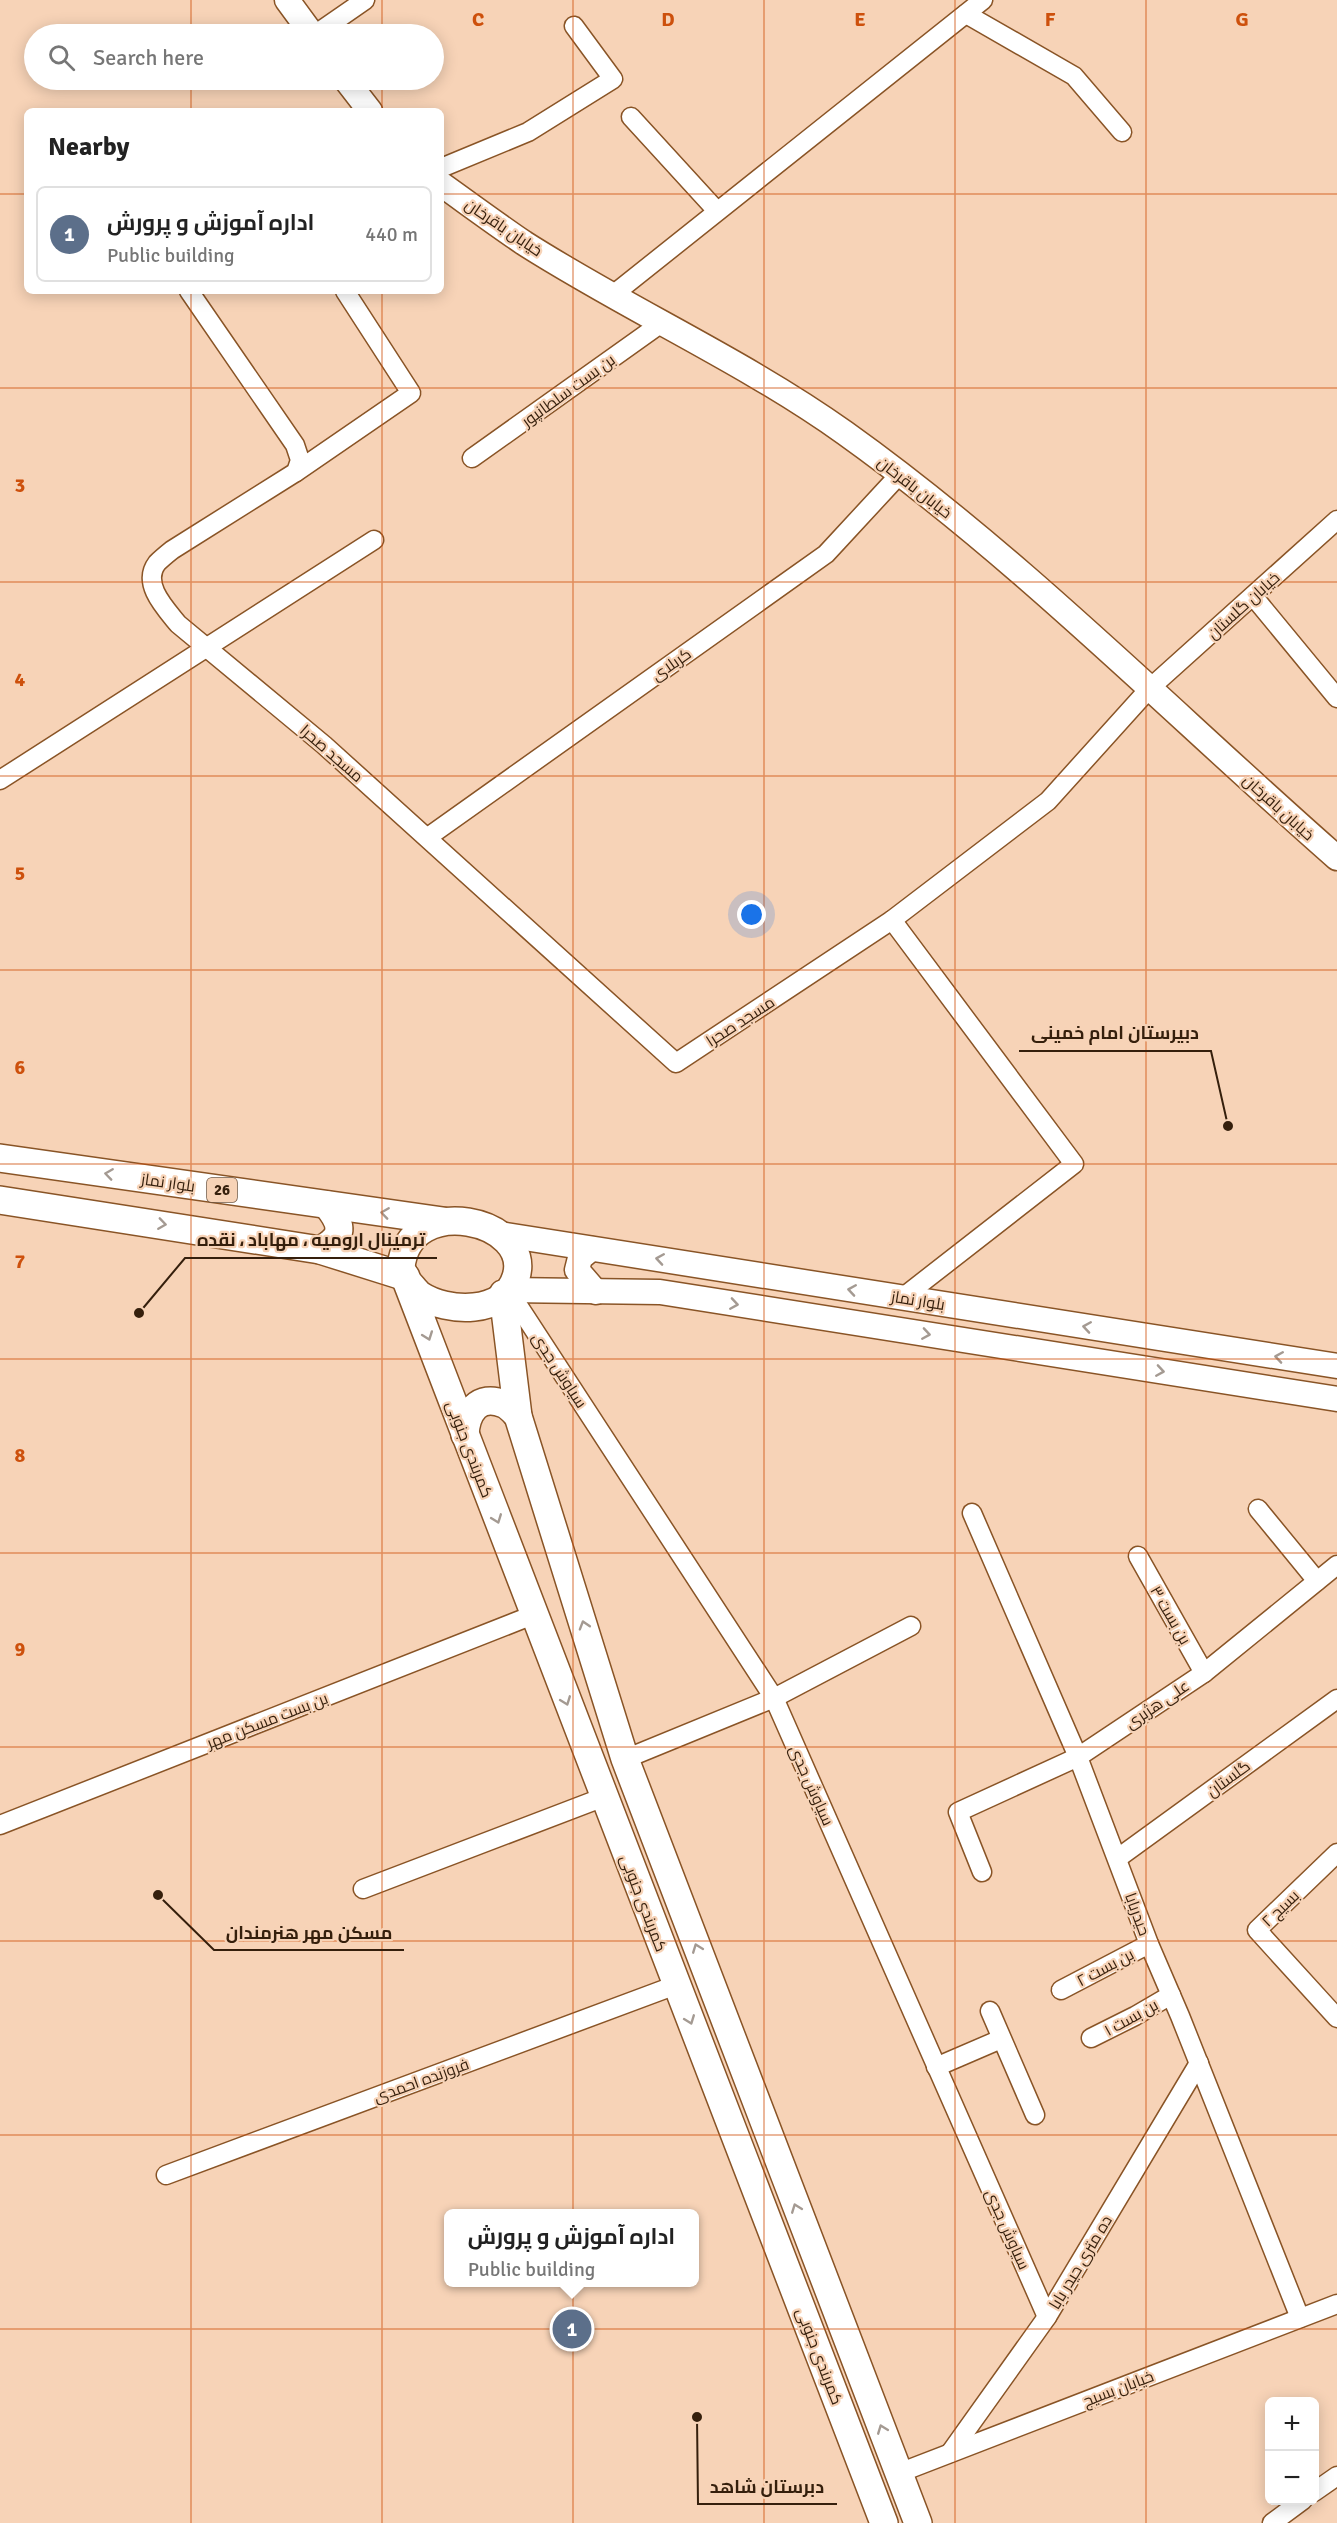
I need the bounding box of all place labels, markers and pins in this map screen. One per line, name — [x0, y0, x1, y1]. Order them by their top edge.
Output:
callout: دبیرستان امام خمینی — [1019, 1015, 1211, 1051]
callout: ترمینال ارومیه ، مهاباد ، نقده — [185, 1222, 437, 1258]
callout: مسکن مهر هنرمندان — [214, 1914, 404, 1950]
pin: 1 — [552, 2306, 592, 2352]
callout: دبرستان شاهد — [698, 2468, 837, 2504]

